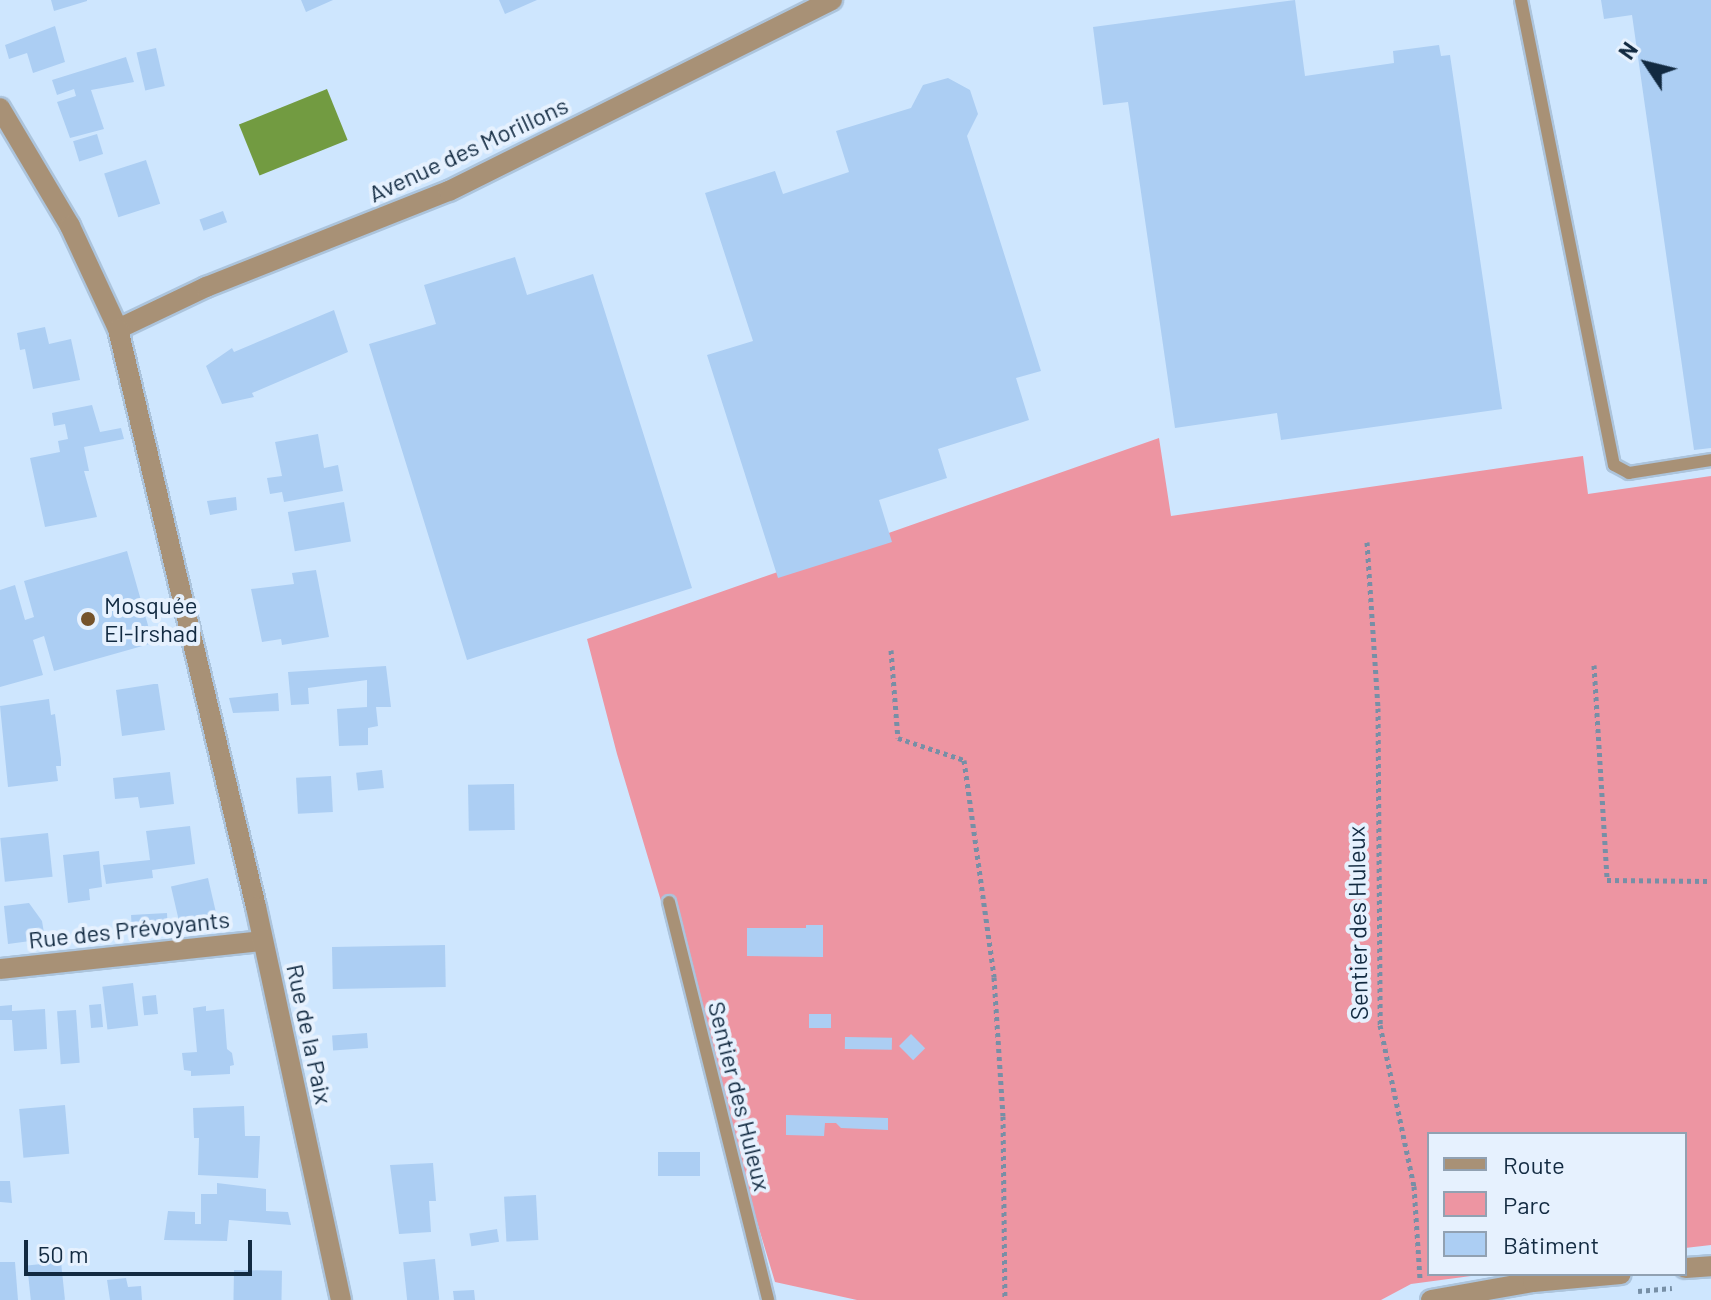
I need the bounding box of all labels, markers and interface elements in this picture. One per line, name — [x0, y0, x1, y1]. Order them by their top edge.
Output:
north arrow — [1607, 24, 1687, 104]
text: N — [1612, 37, 1642, 64]
street label: Avenue des Morillons — [364, 90, 572, 208]
place label: Mosquée El-Irshad — [104, 591, 198, 647]
marker: Mosquée El-Irshad — [79, 610, 97, 628]
street label: Sentier des Huleux — [1341, 826, 1373, 1020]
street label: Rue des Prévoyants — [27, 904, 231, 954]
street label: Rue de la Paix — [281, 961, 339, 1107]
street label: Sentier des Huleux — [703, 998, 777, 1194]
legend — [1427, 1132, 1687, 1276]
text: Route — [1503, 1150, 1565, 1179]
text: Parc — [1503, 1190, 1551, 1219]
scale bar — [28, 1224, 256, 1274]
text: Bâtiment — [1503, 1230, 1599, 1259]
text: 50 m — [38, 1239, 89, 1268]

